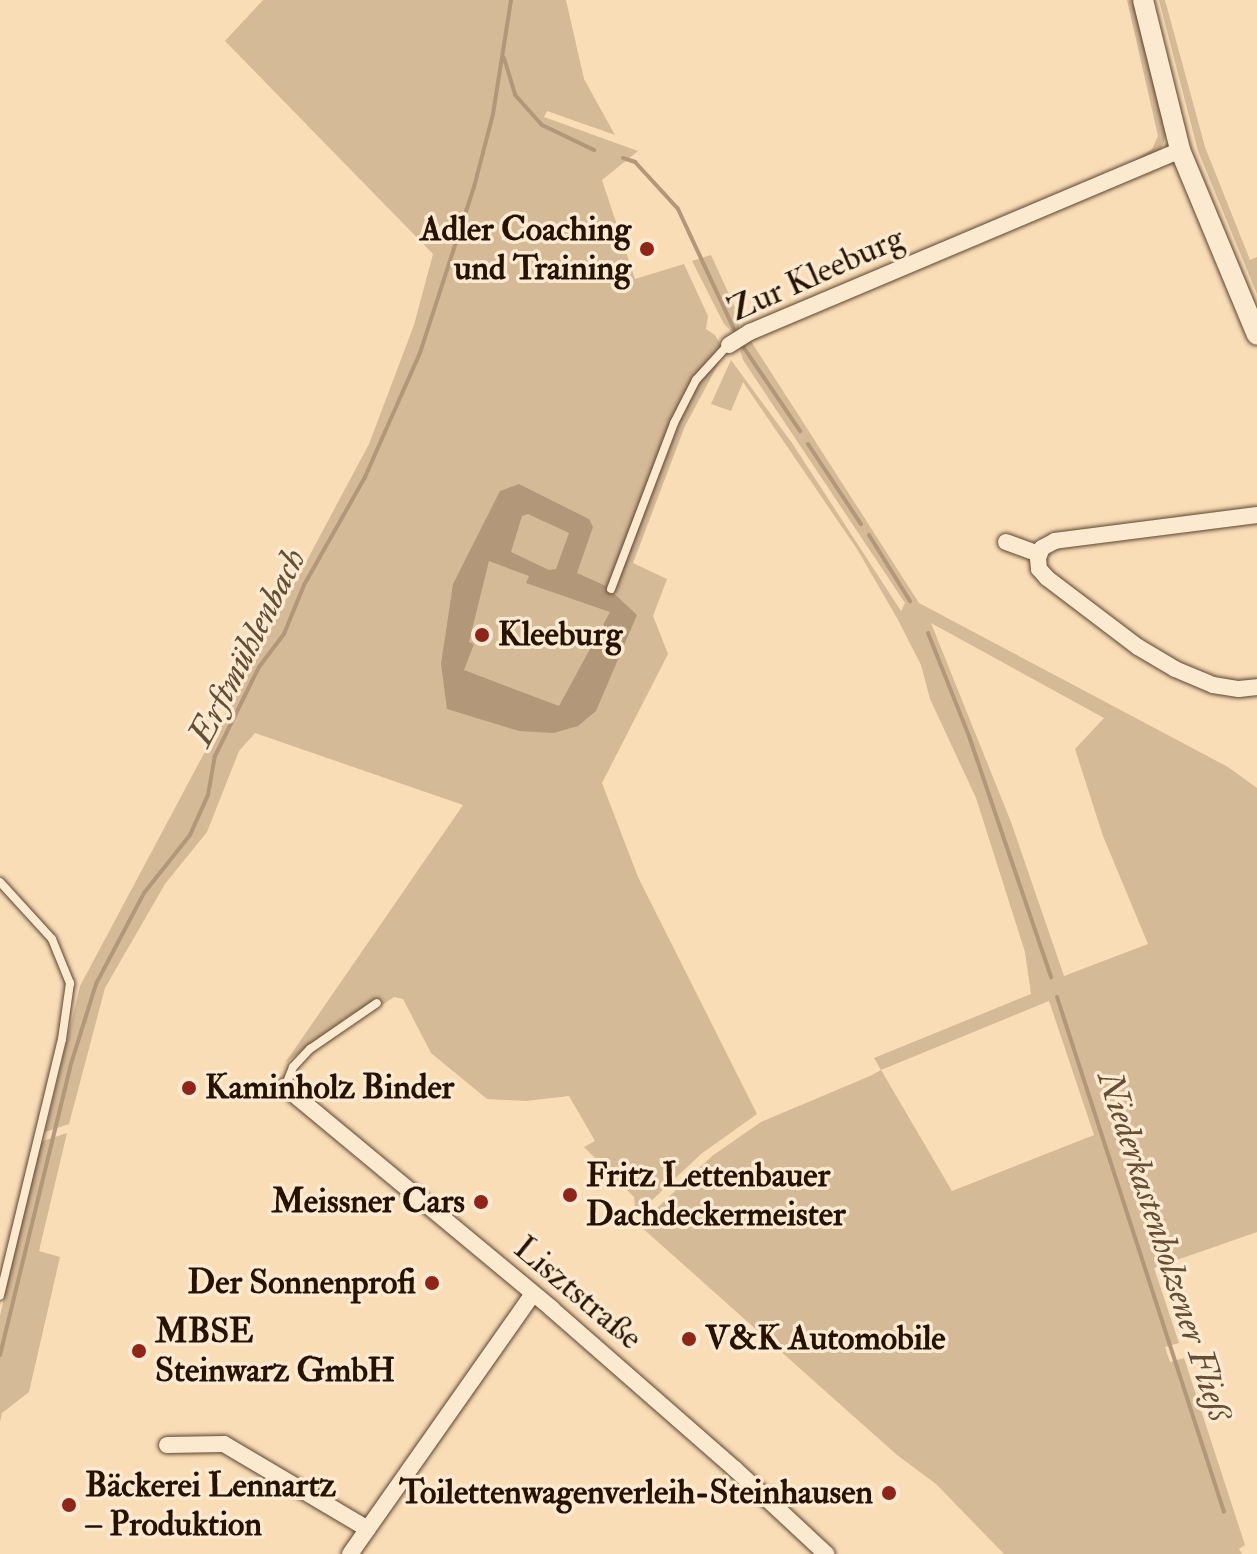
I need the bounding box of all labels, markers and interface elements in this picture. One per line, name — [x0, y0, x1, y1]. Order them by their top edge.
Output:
place label: Adler Coaching und Training — [420, 209, 631, 288]
street label: Zur Kleeburg — [722, 217, 910, 331]
marker: Adler Coaching und Training — [638, 240, 656, 258]
water label: Erftmühlenbach — [179, 541, 315, 753]
place label: Kleeburg — [498, 615, 622, 655]
marker: Kleeburg — [473, 626, 491, 644]
water label: Niederkastenholzener Fließ — [1088, 1066, 1242, 1426]
place label: Kaminholz Binder — [205, 1068, 454, 1108]
marker: Kaminholz Binder — [180, 1079, 198, 1097]
place label: Fritz Lettenbauer Dachdeckermeister — [586, 1155, 846, 1234]
place label: Meissner Cars — [271, 1182, 465, 1222]
marker: Fritz Lettenbauer Dachdeckermeister — [561, 1186, 579, 1204]
marker: Meissner Cars — [472, 1193, 490, 1211]
street label: Lisztstraße — [506, 1228, 650, 1358]
place label: Der Sonnenprofi — [188, 1263, 416, 1303]
marker: Der Sonnenprofi — [423, 1274, 441, 1292]
place label: MBSE Steinwarz GmbH — [155, 1311, 395, 1390]
place label: V&K Automobile — [705, 1319, 946, 1359]
marker: V&K Automobile — [680, 1330, 698, 1348]
marker: MBSE Steinwarz GmbH — [130, 1342, 148, 1360]
place label: Bäckerei Lennartz – Produktion — [85, 1465, 336, 1544]
place label: Toilettenwagenverleih-Steinhausen — [399, 1473, 873, 1513]
marker: Toilettenwagenverleih-Steinhausen — [880, 1484, 898, 1502]
marker: Bäckerei Lennartz – Produktion — [60, 1496, 78, 1514]

